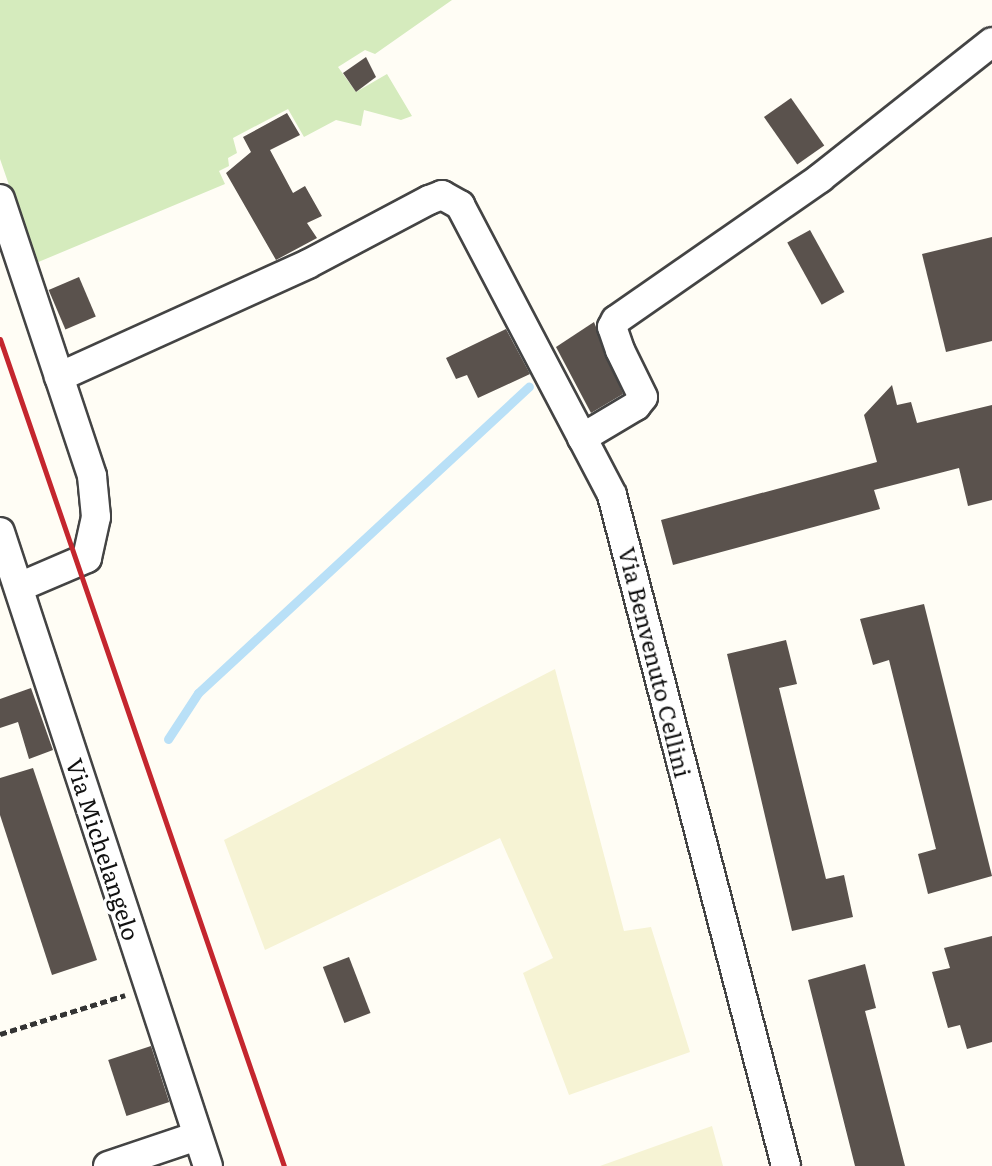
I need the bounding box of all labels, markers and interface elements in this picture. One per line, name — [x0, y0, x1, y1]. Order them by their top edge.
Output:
street label: Via Benvenuto Cellini — [614, 544, 698, 780]
street label: Via Michelangelo — [62, 754, 146, 944]

